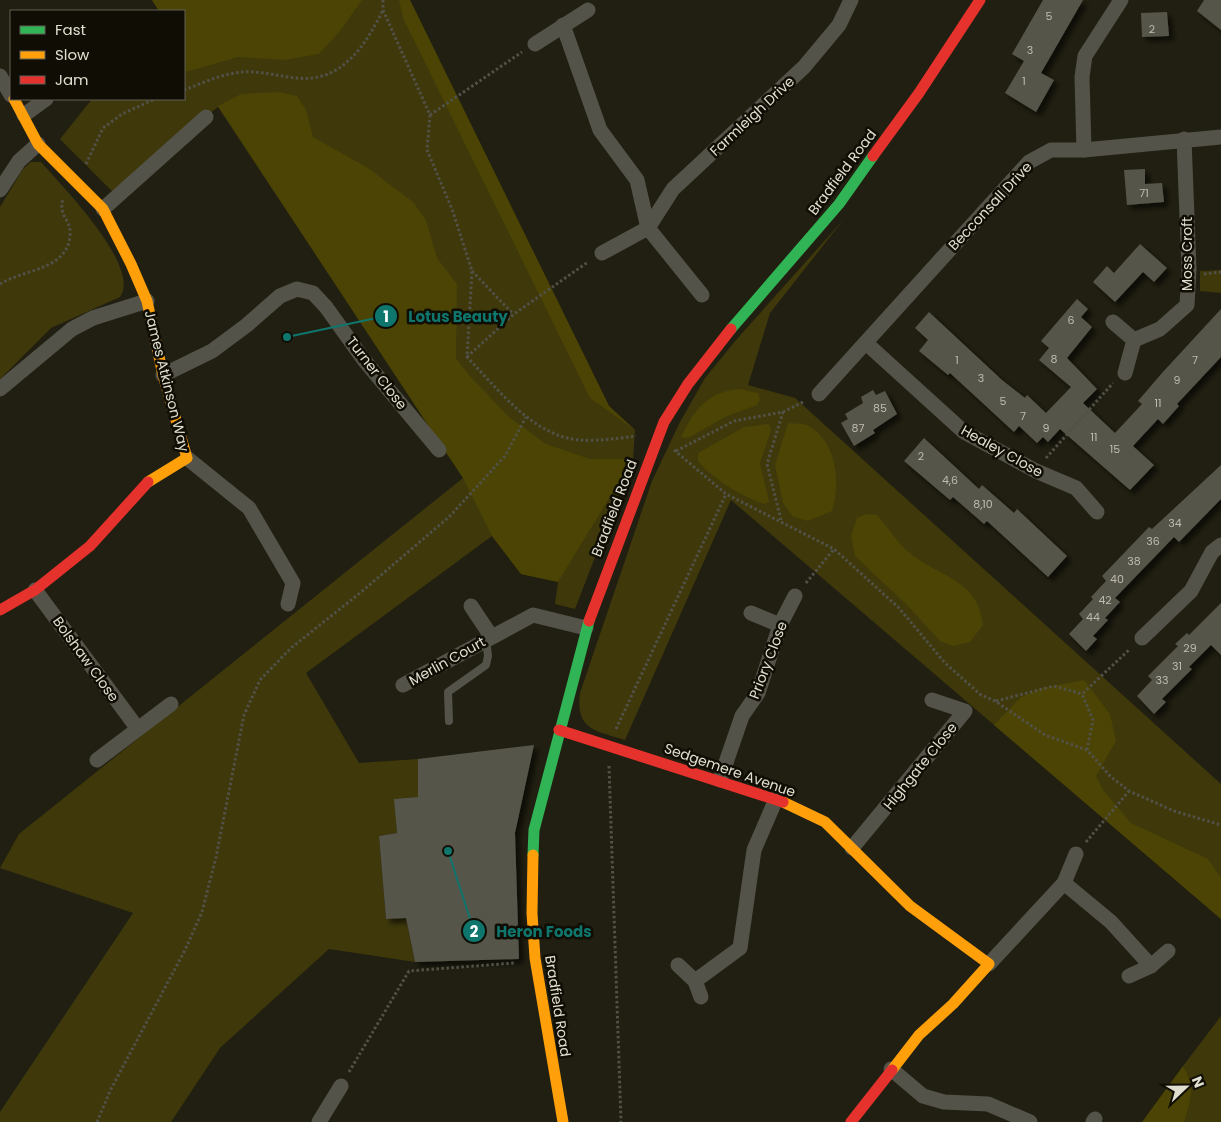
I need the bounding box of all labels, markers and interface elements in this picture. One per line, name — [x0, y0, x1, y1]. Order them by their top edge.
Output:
house number: 5 — [1046, 8, 1053, 24]
legend — [10, 10, 185, 100]
text: Fast — [55, 19, 86, 40]
house number: 2 — [1149, 21, 1155, 37]
house number: 3 — [1027, 42, 1033, 58]
text: Slow — [55, 44, 90, 65]
text: Jam — [55, 69, 89, 90]
street label: Farmleigh Drive — [705, 71, 799, 160]
house number: 1 — [1022, 73, 1026, 89]
street label: Bradfield Road — [803, 125, 881, 219]
street label: Becconsall Drive — [944, 157, 1037, 255]
house number: 71 — [1139, 185, 1149, 201]
street label: Moss Croft — [1177, 217, 1197, 291]
callout: Lotus Beauty — [374, 301, 518, 331]
text: 1 — [383, 306, 389, 327]
text: Lotus Beauty — [408, 306, 508, 327]
street label: James Atkinson Way — [140, 308, 194, 454]
house number: 6 — [1068, 312, 1075, 328]
street label: Turner Close — [342, 332, 412, 414]
house number: 8 — [1051, 351, 1058, 367]
house number: 1 — [955, 352, 959, 368]
house number: 7 — [1192, 352, 1198, 368]
house number: 3 — [978, 370, 984, 386]
house number: 9 — [1174, 372, 1181, 388]
house number: 5 — [1000, 393, 1007, 409]
house number: 11 — [1154, 395, 1162, 411]
house number: 85 — [873, 400, 887, 416]
house number: 7 — [1020, 408, 1026, 424]
house number: 87 — [852, 420, 864, 436]
street label: Healey Close — [957, 420, 1047, 482]
house number: 9 — [1043, 420, 1050, 436]
house number: 11 — [1090, 429, 1098, 445]
house number: 15 — [1110, 441, 1120, 457]
house number: 2 — [918, 448, 924, 464]
street label: Bradfield Road — [586, 457, 642, 559]
house number: 4,6 — [942, 472, 958, 488]
house number: 8,10 — [973, 496, 993, 512]
house number: 34 — [1168, 515, 1182, 531]
house number: 36 — [1146, 533, 1160, 549]
house number: 38 — [1127, 553, 1141, 569]
house number: 40 — [1110, 571, 1124, 587]
house number: 42 — [1098, 592, 1112, 608]
house number: 44 — [1086, 609, 1100, 625]
street label: Bolshaw Close — [48, 612, 124, 706]
street label: Priory Close — [744, 618, 792, 702]
street label: Merlin Court — [405, 632, 489, 690]
house number: 29 — [1183, 640, 1197, 656]
house number: 31 — [1172, 658, 1182, 674]
house number: 33 — [1156, 672, 1168, 688]
street label: Highgate Close — [878, 718, 962, 814]
street label: Sedgemere Avenue — [662, 738, 799, 802]
callout: Heron Foods — [461, 916, 602, 946]
text: 2 — [470, 921, 479, 942]
text: Heron Foods — [496, 921, 592, 942]
street label: Bradfield Road — [540, 954, 576, 1058]
north arrow — [1161, 1062, 1211, 1112]
text: N — [1187, 1074, 1209, 1091]

